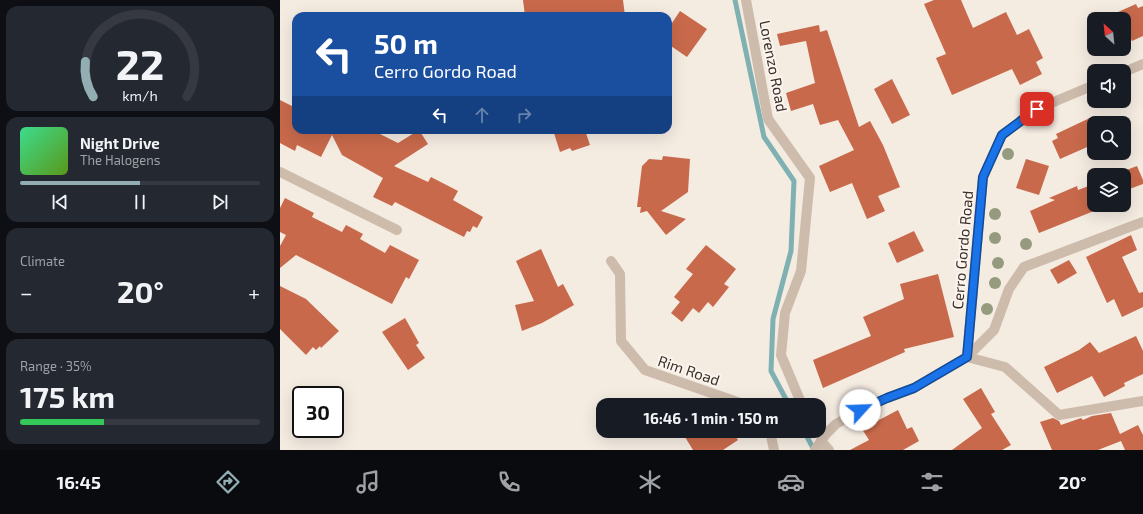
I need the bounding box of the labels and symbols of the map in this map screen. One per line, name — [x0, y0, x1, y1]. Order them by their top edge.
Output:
north arrow — [1087, 12, 1131, 56]
street label: Lorenzo Road — [756, 19, 792, 113]
pin — [1020, 92, 1054, 126]
street label: Cerro Gordo Road — [948, 190, 976, 310]
street label: Rim Road — [656, 351, 722, 389]
speed limit sign: 30 — [292, 386, 344, 438]
position arrow — [839, 389, 881, 431]

